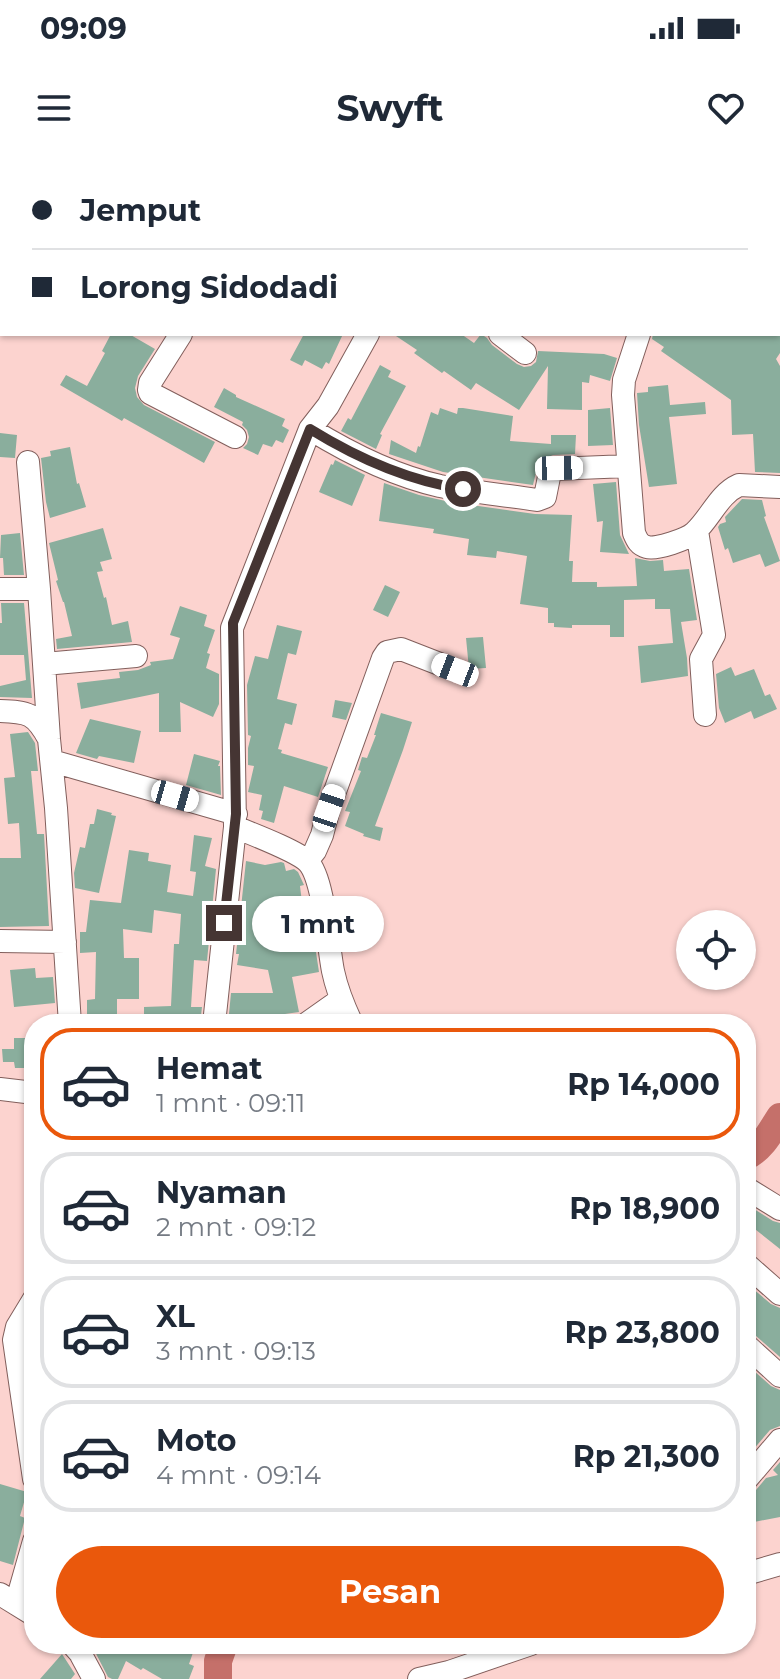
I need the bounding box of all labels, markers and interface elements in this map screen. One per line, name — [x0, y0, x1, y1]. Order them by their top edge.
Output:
text: 09:09 — [40, 10, 127, 47]
icon: menu — [32, 86, 76, 130]
text: Swyft — [337, 86, 443, 130]
icon: heart — [704, 86, 748, 130]
text: Jemput — [80, 192, 201, 229]
text: Lorong Sidodadi — [80, 269, 338, 306]
car — [535, 456, 583, 480]
route start — [445, 471, 481, 507]
car — [428, 650, 482, 690]
car — [149, 778, 201, 814]
car — [310, 781, 348, 835]
callout: 1 mnt — [252, 895, 384, 951]
route end — [206, 905, 242, 941]
text: 1 mnt — [281, 908, 355, 940]
map controls — [676, 910, 756, 990]
button: locate — [676, 910, 756, 990]
icon: car — [60, 1048, 132, 1120]
text: Hemat — [156, 1050, 262, 1087]
text: Rp 14,000 — [567, 1066, 720, 1103]
text: 1 mnt · 09:11 — [156, 1087, 305, 1119]
icon: car — [60, 1172, 132, 1244]
text: Nyaman — [156, 1174, 287, 1211]
text: Rp 18,900 — [569, 1190, 720, 1227]
text: 2 mnt · 09:12 — [156, 1211, 316, 1243]
icon: car — [60, 1296, 132, 1368]
text: XL — [156, 1298, 195, 1335]
text: Rp 23,800 — [565, 1314, 720, 1351]
text: 3 mnt · 09:13 — [156, 1335, 316, 1367]
icon: car — [60, 1420, 132, 1492]
text: Moto — [156, 1422, 237, 1459]
text: Rp 21,300 — [573, 1438, 720, 1475]
text: 4 mnt · 09:14 — [156, 1459, 321, 1491]
button: Pesan — [56, 1546, 724, 1638]

